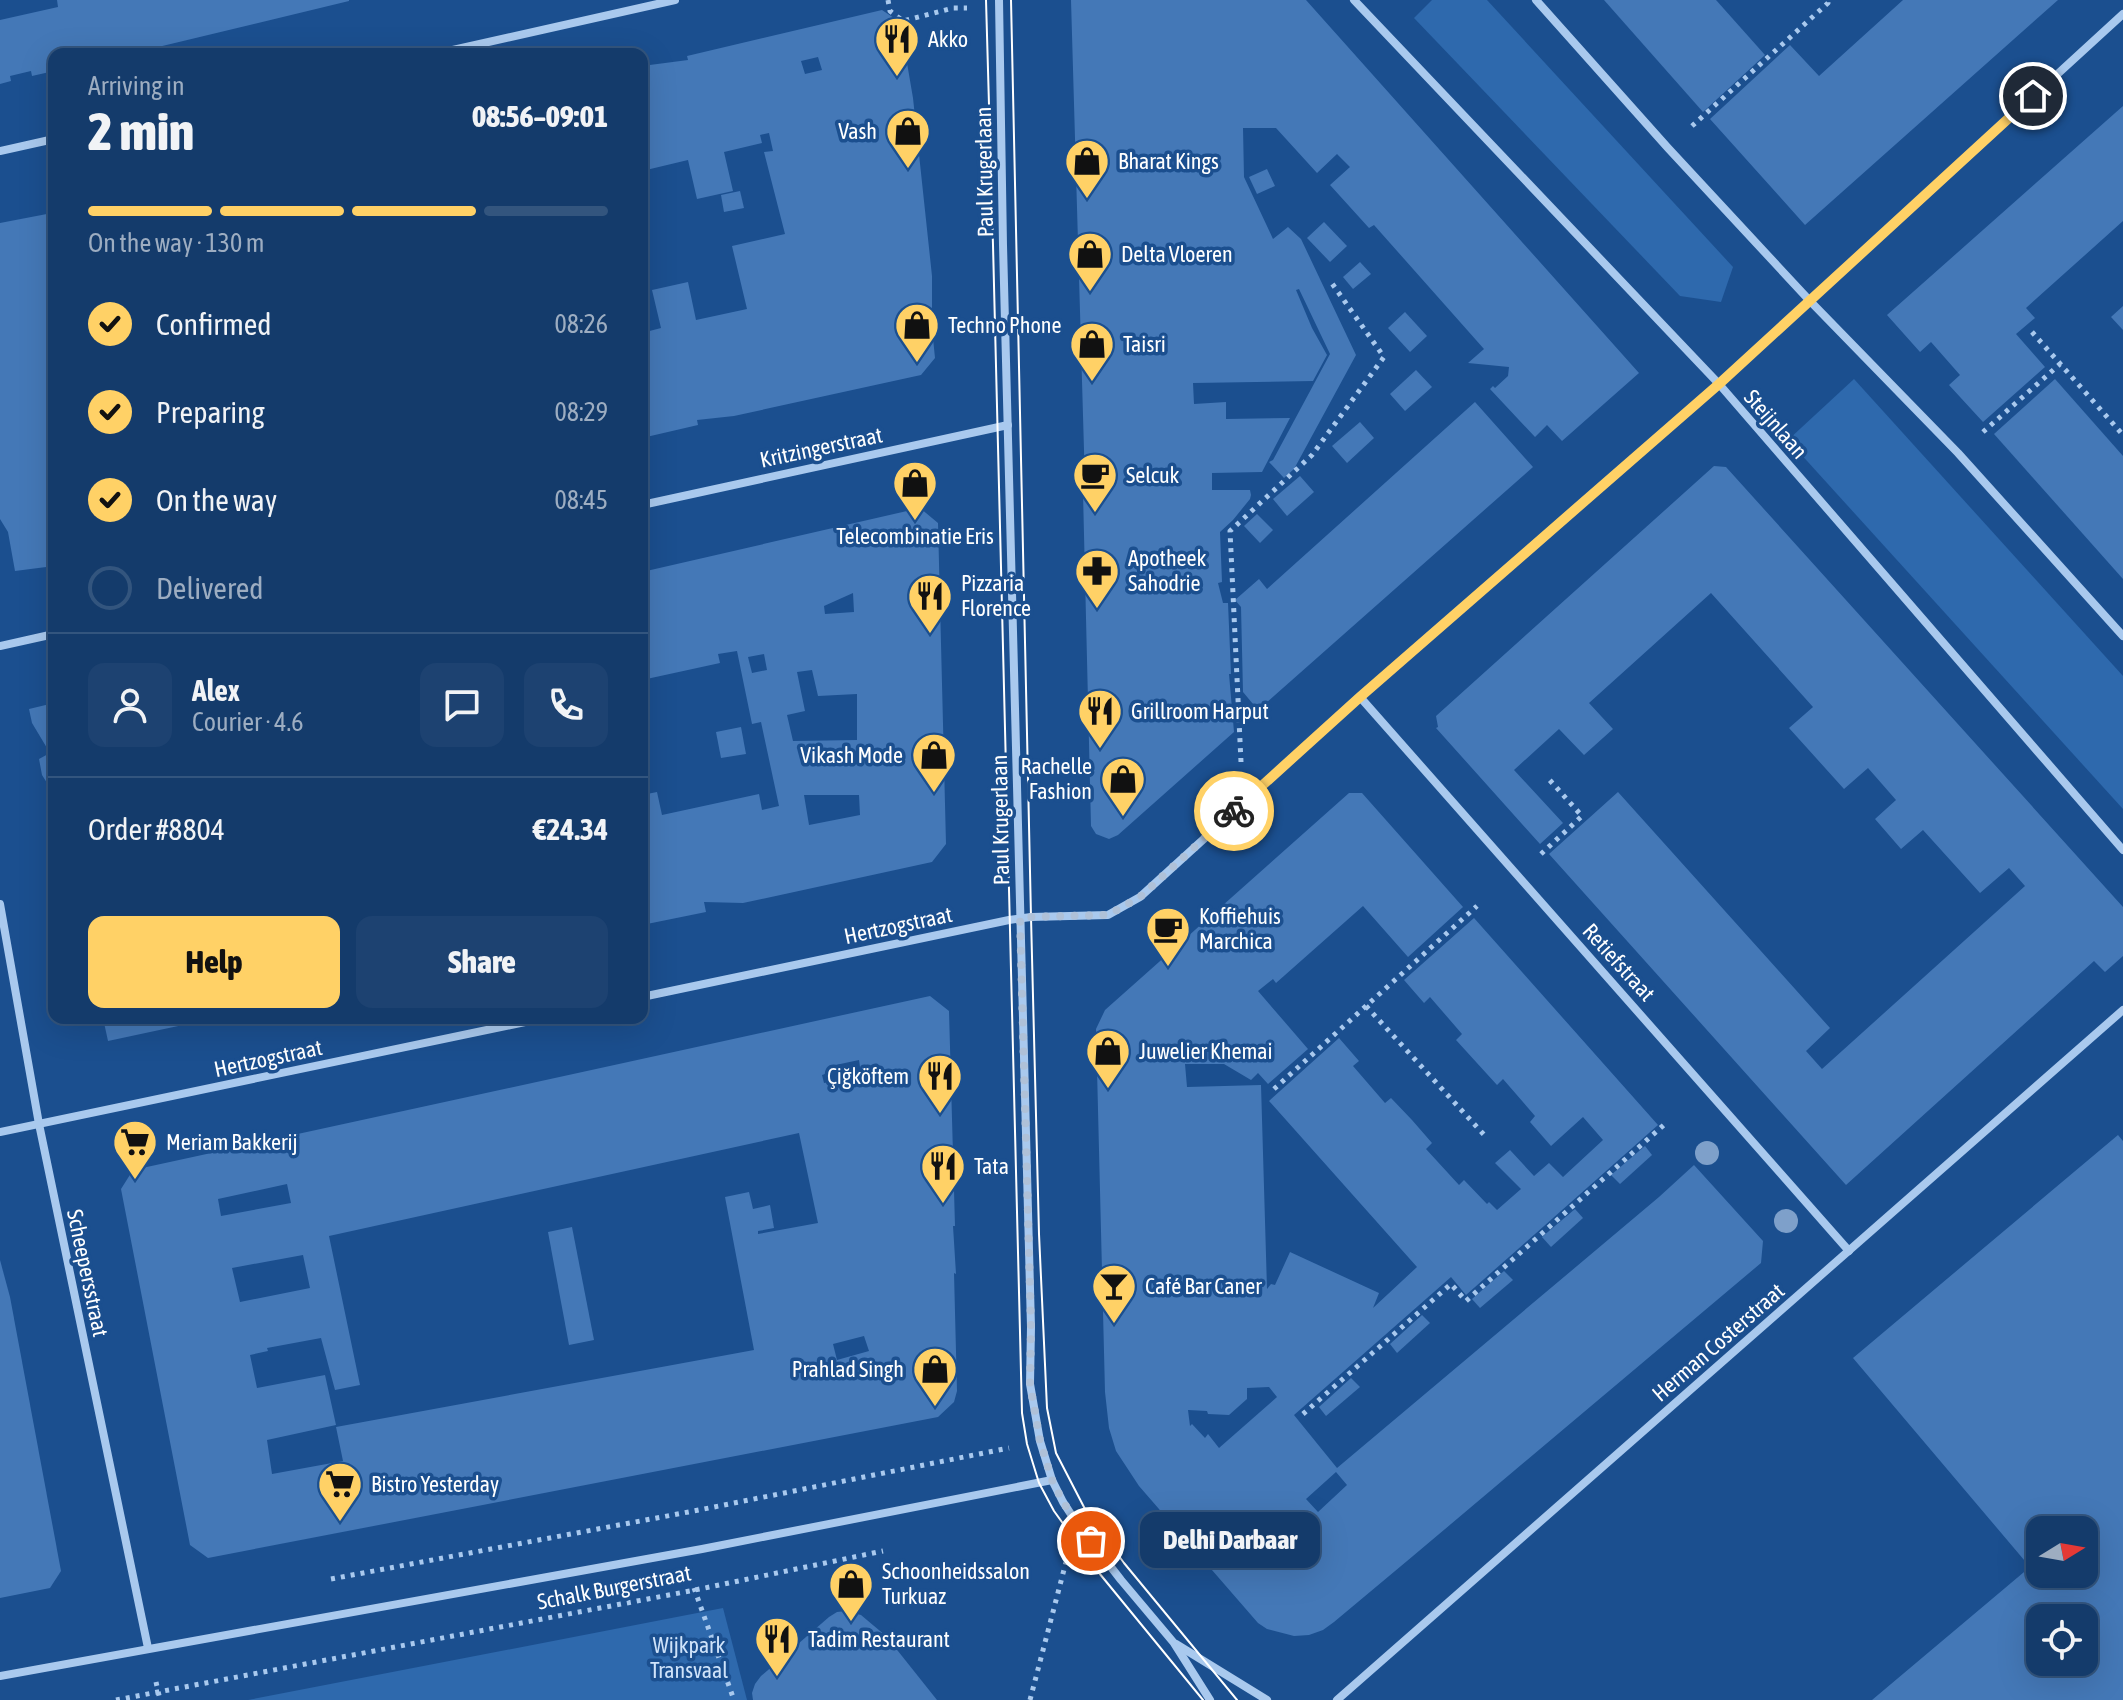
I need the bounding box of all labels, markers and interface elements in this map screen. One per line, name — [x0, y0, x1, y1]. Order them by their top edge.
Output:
restaurant icon: Akko — [873, 15, 921, 78]
place label: Akko — [928, 26, 968, 52]
pin — [1999, 62, 2067, 130]
text: Arriving in — [88, 71, 185, 101]
icon: home — [2011, 74, 2055, 118]
text: 08:56–09:01 — [472, 99, 608, 133]
text: 2 min — [88, 101, 194, 161]
shop icon: Vash — [884, 107, 932, 170]
street label: Paul Krugerlaan — [970, 107, 998, 237]
place label: Vash — [838, 118, 877, 144]
shop icon: Bharat Kings — [1063, 137, 1111, 200]
place label: Bharat Kings — [1118, 148, 1219, 174]
text: On the way · 130 m — [88, 228, 265, 258]
shop icon: Delta Vloeren — [1066, 230, 1114, 293]
place label: Delta Vloeren — [1121, 241, 1233, 267]
shop icon: Techno Phone — [893, 301, 941, 364]
icon: check — [88, 302, 132, 346]
text: Confirmed — [156, 307, 271, 341]
text: 08:26 — [554, 309, 608, 339]
place label: Techno Phone — [948, 312, 1062, 338]
shop icon: Taisri — [1068, 320, 1116, 383]
place label: Taisri — [1123, 331, 1166, 357]
street label: Steijnlaan — [1739, 384, 1813, 464]
icon: check — [88, 390, 132, 434]
text: Preparing — [156, 395, 265, 429]
text: 08:29 — [554, 397, 608, 427]
street label: Kritzingerstraat — [757, 421, 885, 473]
cafe icon: Selcuk — [1071, 451, 1119, 514]
shop icon: Telecombinatie Eris — [891, 459, 939, 522]
place label: Selcuk — [1126, 462, 1180, 488]
icon: check — [88, 478, 132, 522]
text: On the way — [156, 483, 277, 517]
text: 08:45 — [554, 485, 608, 515]
place label: Telecombinatie Eris — [836, 523, 994, 549]
place label: Apotheek Sahodrie — [1128, 545, 1206, 596]
pharmacy icon: Apotheek Sahodrie — [1073, 547, 1121, 610]
place label: Pizzaria Florence — [961, 570, 1031, 621]
text: Delivered — [156, 571, 264, 605]
restaurant icon: Pizzaria Florence — [906, 572, 954, 635]
button: person — [88, 663, 172, 747]
button: chat — [420, 663, 504, 747]
button: phone — [524, 663, 608, 747]
text: Alex — [192, 673, 240, 707]
restaurant icon: Grillroom Harput — [1076, 687, 1124, 750]
place label: Grillroom Harput — [1131, 698, 1269, 724]
text: Courier · 4.6 — [192, 707, 303, 737]
shop icon: Vikash Mode — [910, 731, 958, 794]
place label: Vikash Mode — [800, 742, 903, 768]
place label: Rachelle Fashion — [1021, 753, 1092, 804]
street label: Paul Krugerlaan — [986, 755, 1014, 885]
shop icon: Rachelle Fashion — [1099, 755, 1147, 818]
courier — [1194, 771, 1274, 851]
icon: bike — [1212, 789, 1256, 833]
text: Order #8804 — [88, 812, 225, 846]
text: €24.34 — [533, 812, 608, 846]
street label: Hertzogstraat — [842, 901, 954, 949]
place label: Koffiehuis Marchica — [1199, 903, 1281, 954]
cafe icon: Koffiehuis Marchica — [1144, 905, 1192, 968]
button: Help — [88, 916, 340, 1008]
button: Share — [356, 916, 608, 1008]
street label: Retiefstraat — [1577, 918, 1661, 1006]
shop icon: Juwelier Khemai — [1084, 1027, 1132, 1090]
street label: Hertzogstraat — [212, 1034, 324, 1082]
place label: Juwelier Khemai — [1139, 1038, 1273, 1064]
restaurant icon: Çiğköftem — [916, 1052, 964, 1115]
place label: Çiğköftem — [827, 1063, 909, 1089]
supermarket icon: Meriam Bakkerij — [111, 1118, 159, 1181]
place label: Meriam Bakkerij — [166, 1129, 298, 1155]
restaurant icon: Tata — [919, 1142, 967, 1205]
place label: Tata — [974, 1153, 1009, 1179]
street label: Scheepersstraat — [62, 1207, 114, 1339]
bar icon: Café Bar Caner — [1090, 1262, 1138, 1325]
place label: Café Bar Caner — [1145, 1273, 1262, 1299]
street label: Herman Costerstraat — [1647, 1278, 1789, 1406]
shop icon: Prahlad Singh — [911, 1345, 959, 1408]
place label: Prahlad Singh — [792, 1356, 904, 1382]
supermarket icon: Bistro Yesterday — [316, 1460, 364, 1523]
place label: Bistro Yesterday — [371, 1471, 499, 1497]
pin — [1057, 1507, 1125, 1575]
callout: Delhi Darbaar — [1139, 1513, 1319, 1569]
north arrow — [2026, 1516, 2098, 1588]
map controls — [2026, 1516, 2098, 1676]
icon: bag — [1069, 1519, 1113, 1563]
text: Delhi Darbaar — [1163, 1525, 1297, 1555]
place label: Schoonheidssalon Turkuaz — [882, 1558, 1030, 1609]
street label: Schalk Burgerstraat — [535, 1559, 693, 1615]
shop icon: Schoonheidssalon Turkuaz — [827, 1560, 875, 1623]
button: locate — [2026, 1604, 2098, 1676]
restaurant icon: Tadim Restaurant — [753, 1615, 801, 1678]
place label: Tadim Restaurant — [808, 1626, 950, 1652]
park label: Wijkpark Transvaal — [650, 1632, 728, 1683]

